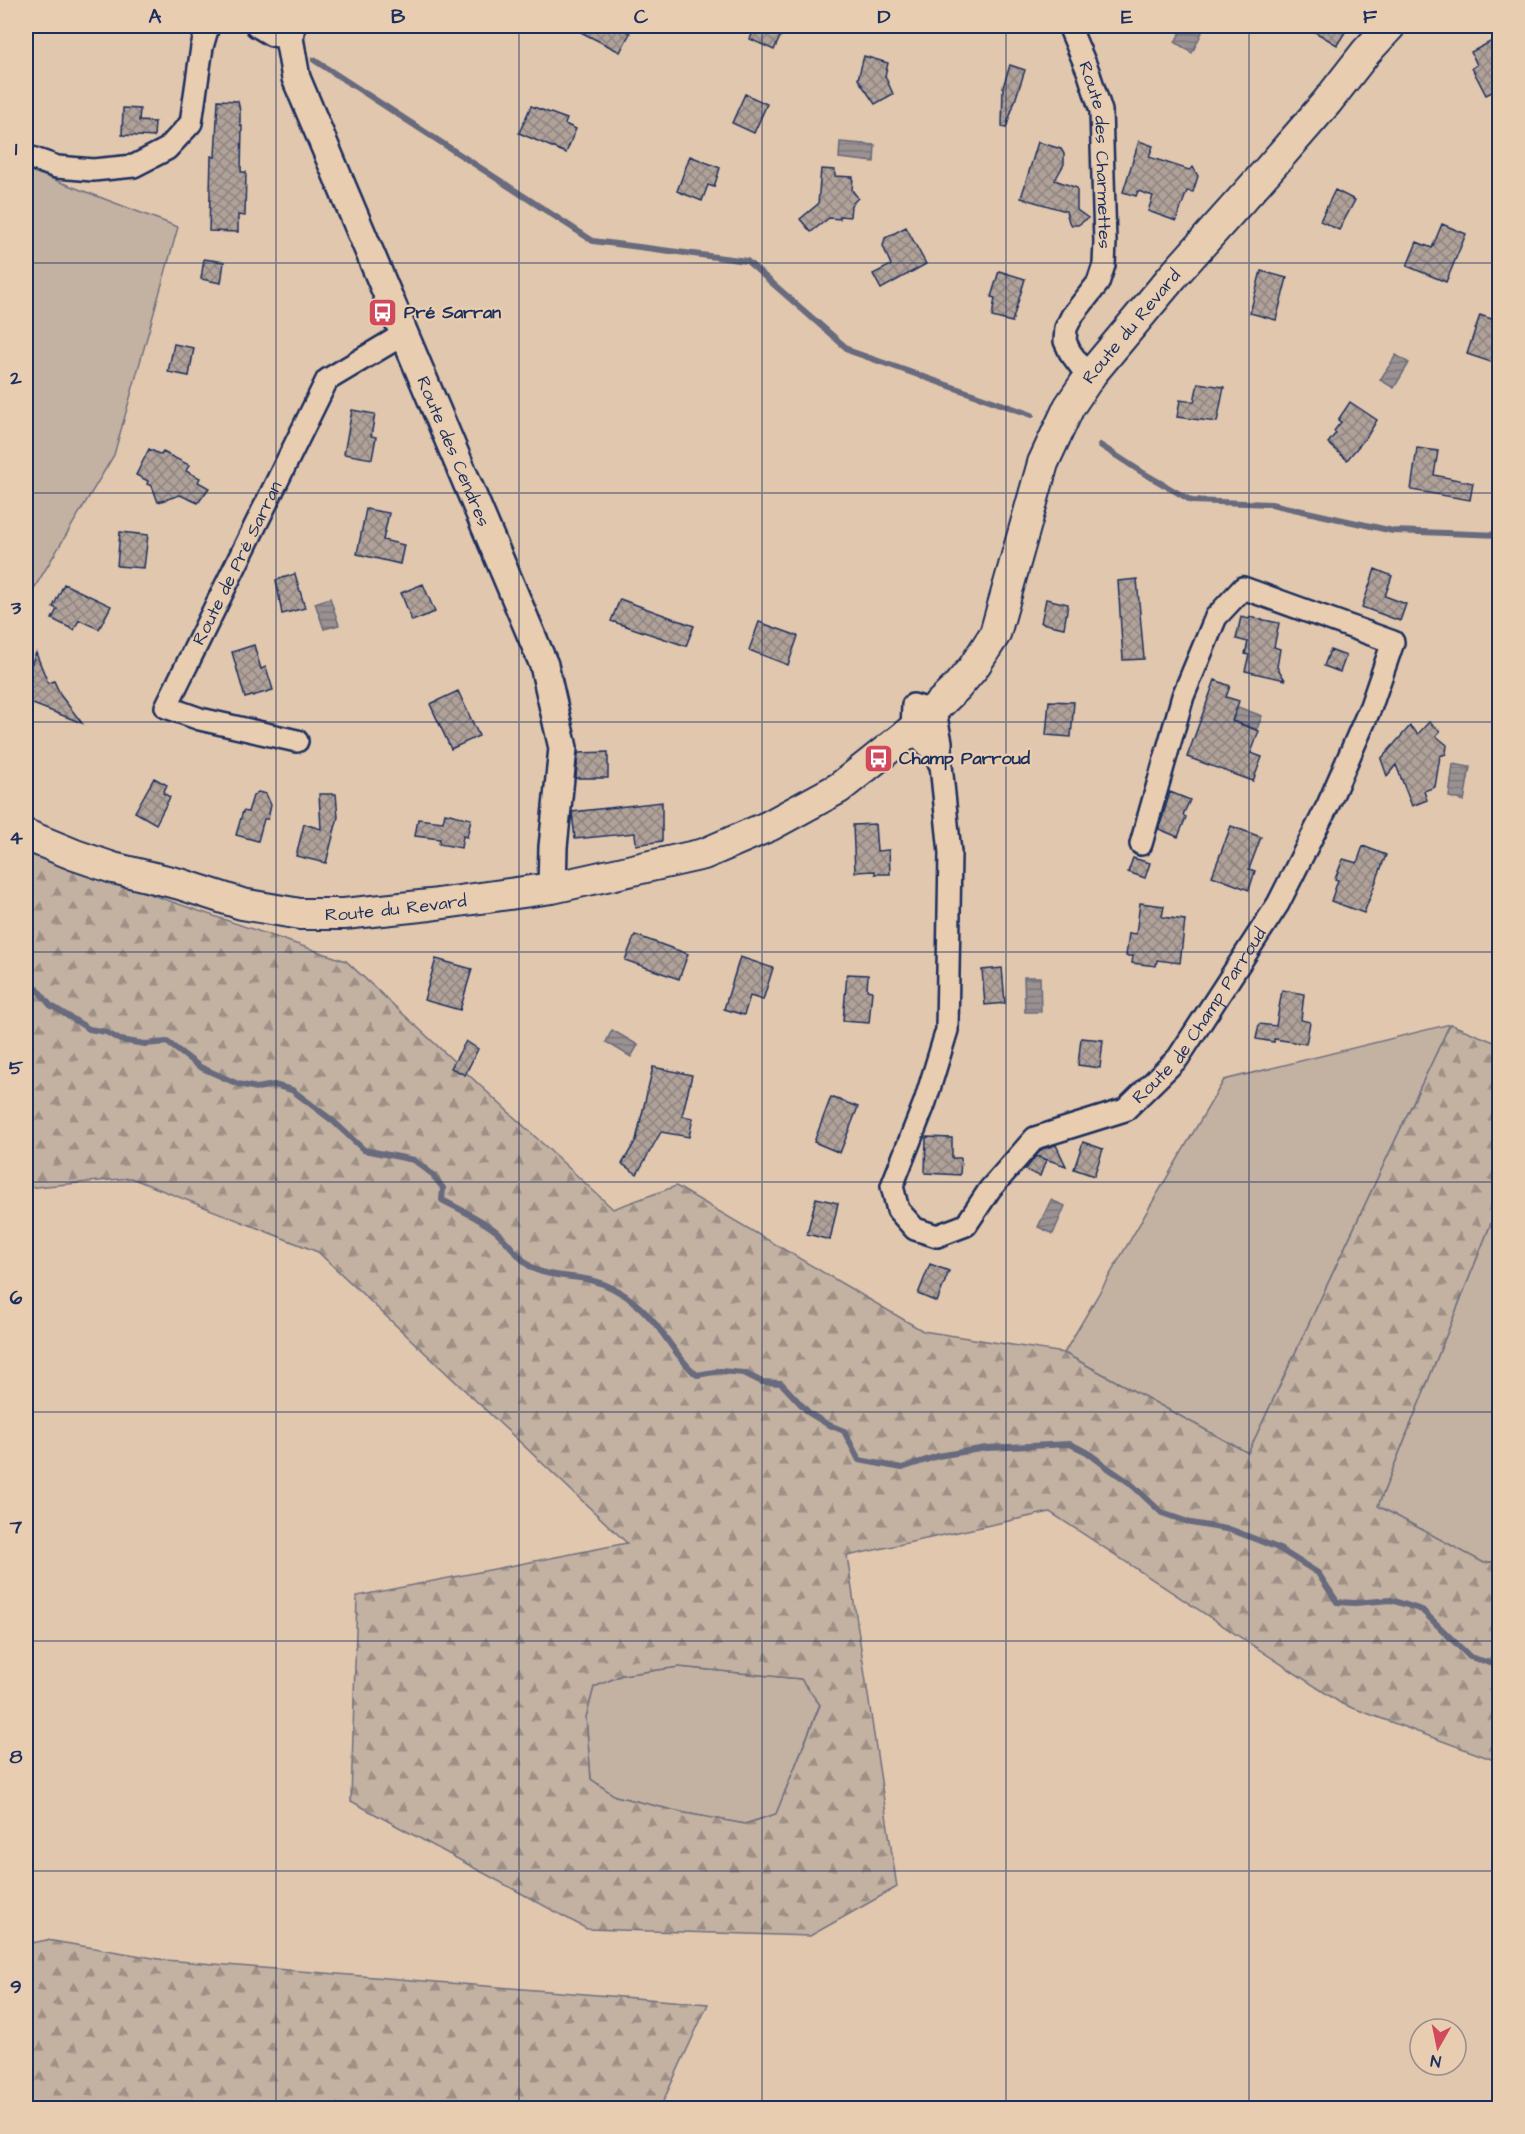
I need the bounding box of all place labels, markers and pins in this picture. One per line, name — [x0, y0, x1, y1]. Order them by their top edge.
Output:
bus stop icon: Pré Sarran — [367, 296, 399, 328]
place label: Pré Sarran — [404, 300, 501, 325]
bus stop icon: Champ Parroud — [862, 742, 894, 774]
place label: Champ Parroud — [899, 746, 1031, 771]

